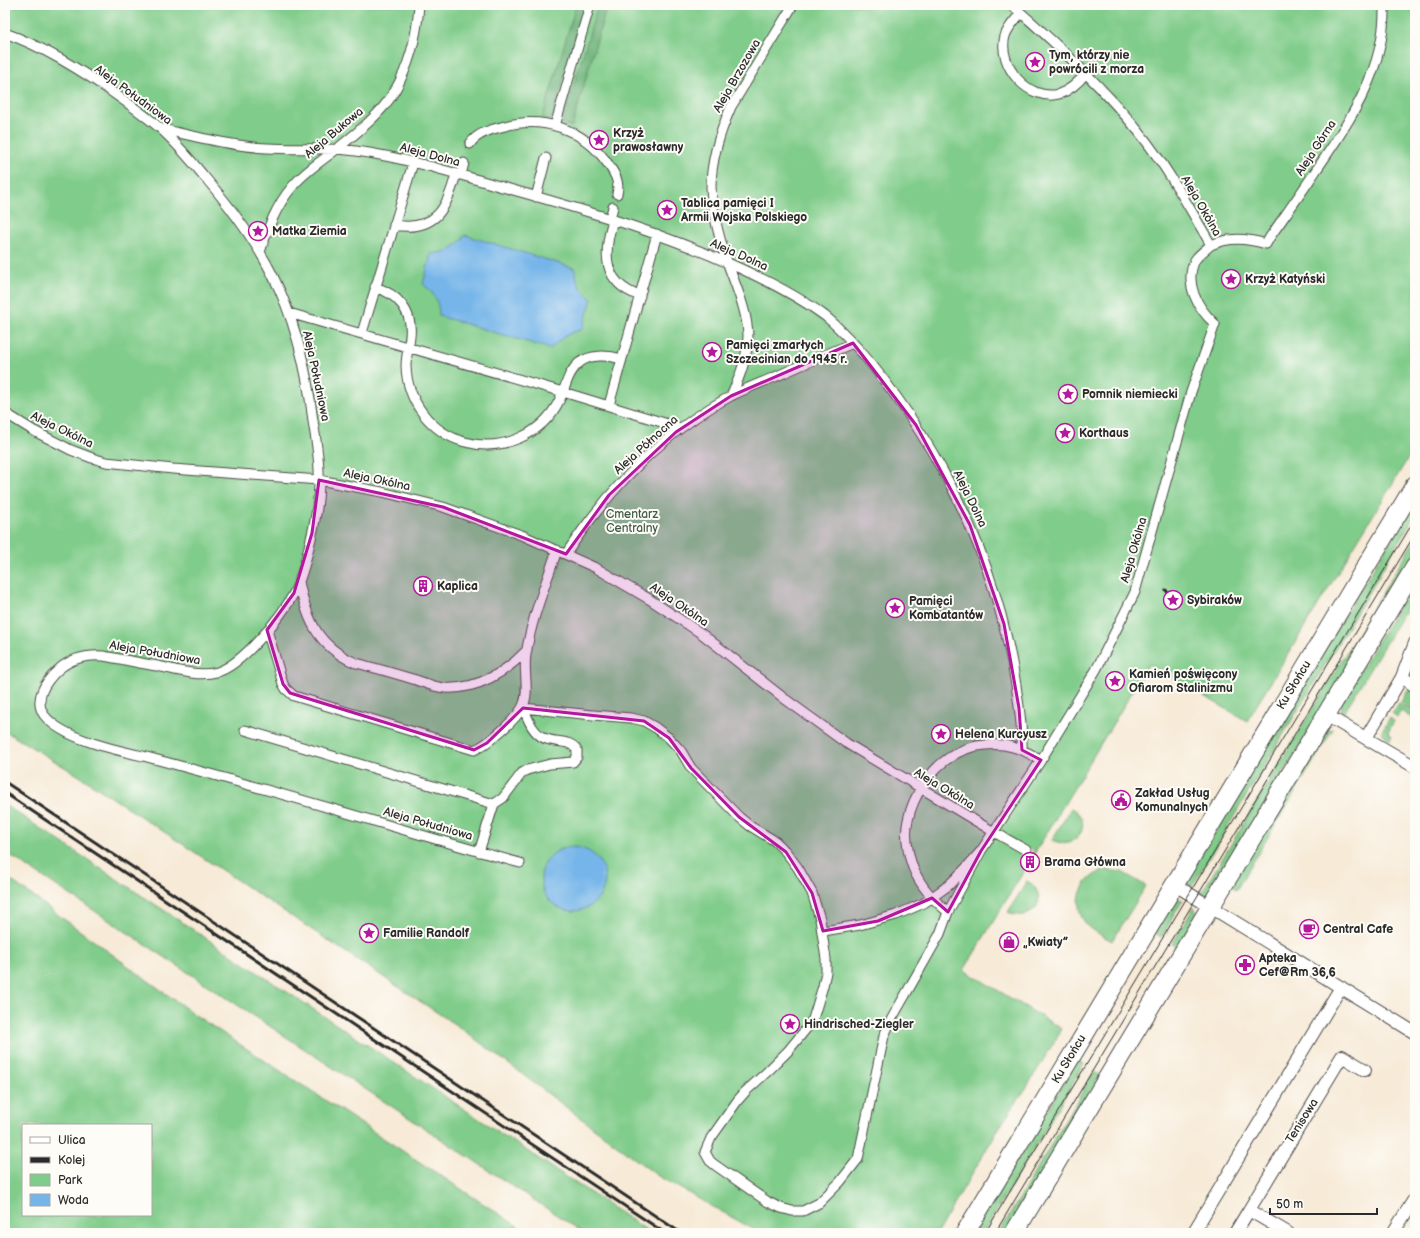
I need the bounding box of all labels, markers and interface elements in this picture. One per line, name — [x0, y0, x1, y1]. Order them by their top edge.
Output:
street label: Aleja Brzozowa — [710, 37, 764, 115]
place label: Tym, którzy nie powrócili z morza — [1049, 48, 1144, 77]
place icon: Tym, którzy nie powrócili z morza — [1024, 51, 1046, 73]
street label: Aleja Południowa — [91, 62, 175, 128]
street label: Aleja Bukowa — [302, 104, 367, 162]
street label: Aleja Górna — [1292, 117, 1340, 179]
place label: Krzyż prawosławny — [613, 126, 684, 155]
place icon: Krzyż prawosławny — [588, 129, 610, 151]
street label: Aleja Dolna — [398, 140, 462, 170]
street label: Aleja Okólna — [1178, 173, 1225, 239]
place label: Tablica pamięci I Armii Wojska Polskiego — [680, 196, 807, 225]
place icon: Tablica pamięci I Armii Wojska Polskiego — [656, 199, 678, 221]
place icon: Matka Ziemia — [247, 220, 269, 242]
place label: Matka Ziemia — [272, 224, 347, 239]
street label: Aleja Dolna — [708, 236, 770, 274]
place icon: Krzyż Katyński — [1220, 268, 1242, 290]
place label: Krzyż Katyński — [1245, 272, 1325, 287]
street label: Aleja Południowa — [299, 329, 333, 423]
place label: Pamięci zmarłych Szczecinian do 1945 r. — [726, 338, 847, 367]
place icon: Pamięci zmarłych Szczecinian do 1945 r. — [701, 341, 723, 363]
place icon: Pomnik niemiecki — [1057, 383, 1079, 405]
place label: Pomnik niemiecki — [1082, 387, 1178, 402]
street label: Aleja Okólna — [28, 408, 96, 452]
street label: Aleja Północna — [611, 412, 681, 478]
place icon: Korthaus — [1054, 422, 1076, 444]
place label: Korthaus — [1079, 426, 1129, 441]
street label: Aleja Okólna — [342, 466, 412, 494]
street label: Aleja Dolna — [950, 468, 990, 530]
park label: Cmentarz Centralny — [606, 507, 659, 536]
street label: Aleja Okólna — [1117, 515, 1151, 585]
building icon: Kaplica — [412, 575, 434, 597]
place label: Kaplica — [437, 579, 478, 594]
street label: Aleja Okólna — [647, 580, 711, 630]
place icon: Sybiraków — [1162, 589, 1184, 611]
place label: Sybiraków — [1187, 593, 1242, 608]
place label: Pamięci Kombatantów — [909, 594, 983, 623]
place icon: Pamięci Kombatantów — [884, 597, 906, 619]
street label: Aleja Południowa — [108, 638, 202, 668]
street label: Ku Słońcu — [1274, 658, 1314, 712]
place label: Kamień poświęcony Ofiarom Stalinizmu — [1129, 667, 1238, 696]
place icon: Kamień poświęcony Ofiarom Stalinizmu — [1104, 670, 1126, 692]
place icon: Helena Kurcyusz — [930, 723, 952, 745]
place label: Helena Kurcyusz — [955, 727, 1047, 742]
street label: Aleja Okólna — [911, 765, 977, 813]
place label: Zakład Usług Komunalnych — [1135, 786, 1210, 815]
public building icon: Zakład Usług Komunalnych — [1110, 789, 1132, 811]
street label: Aleja Południowa — [382, 804, 475, 844]
building icon: Brama Główna — [1019, 851, 1041, 873]
place label: Brama Główna — [1044, 855, 1126, 870]
cafe icon: Central Cafe — [1298, 918, 1320, 940]
place icon: Familie Randolf — [358, 922, 380, 944]
place label: Central Cafe — [1323, 922, 1393, 937]
place label: Familie Randolf — [383, 926, 470, 941]
shop icon: „Kwiaty” — [998, 931, 1020, 953]
place label: „Kwiaty” — [1023, 935, 1068, 950]
place label: Apteka Cef@Rm 36,6 — [1258, 951, 1336, 980]
pharmacy icon: Apteka Cef@Rm 36,6 — [1234, 954, 1256, 976]
place icon: Hindrisched-Ziegler — [779, 1013, 801, 1035]
place label: Hindrisched-Ziegler — [804, 1017, 914, 1032]
street label: Ku Słońcu — [1049, 1032, 1089, 1086]
street label: Tenisowa — [1282, 1096, 1322, 1146]
legend — [22, 1124, 152, 1216]
text: Ulica — [58, 1133, 86, 1148]
text: Kolej — [58, 1153, 85, 1168]
text: Park — [58, 1173, 82, 1188]
scale bar — [1270, 1190, 1377, 1216]
text: Woda — [58, 1193, 89, 1208]
text: 50 m — [1276, 1197, 1303, 1212]

